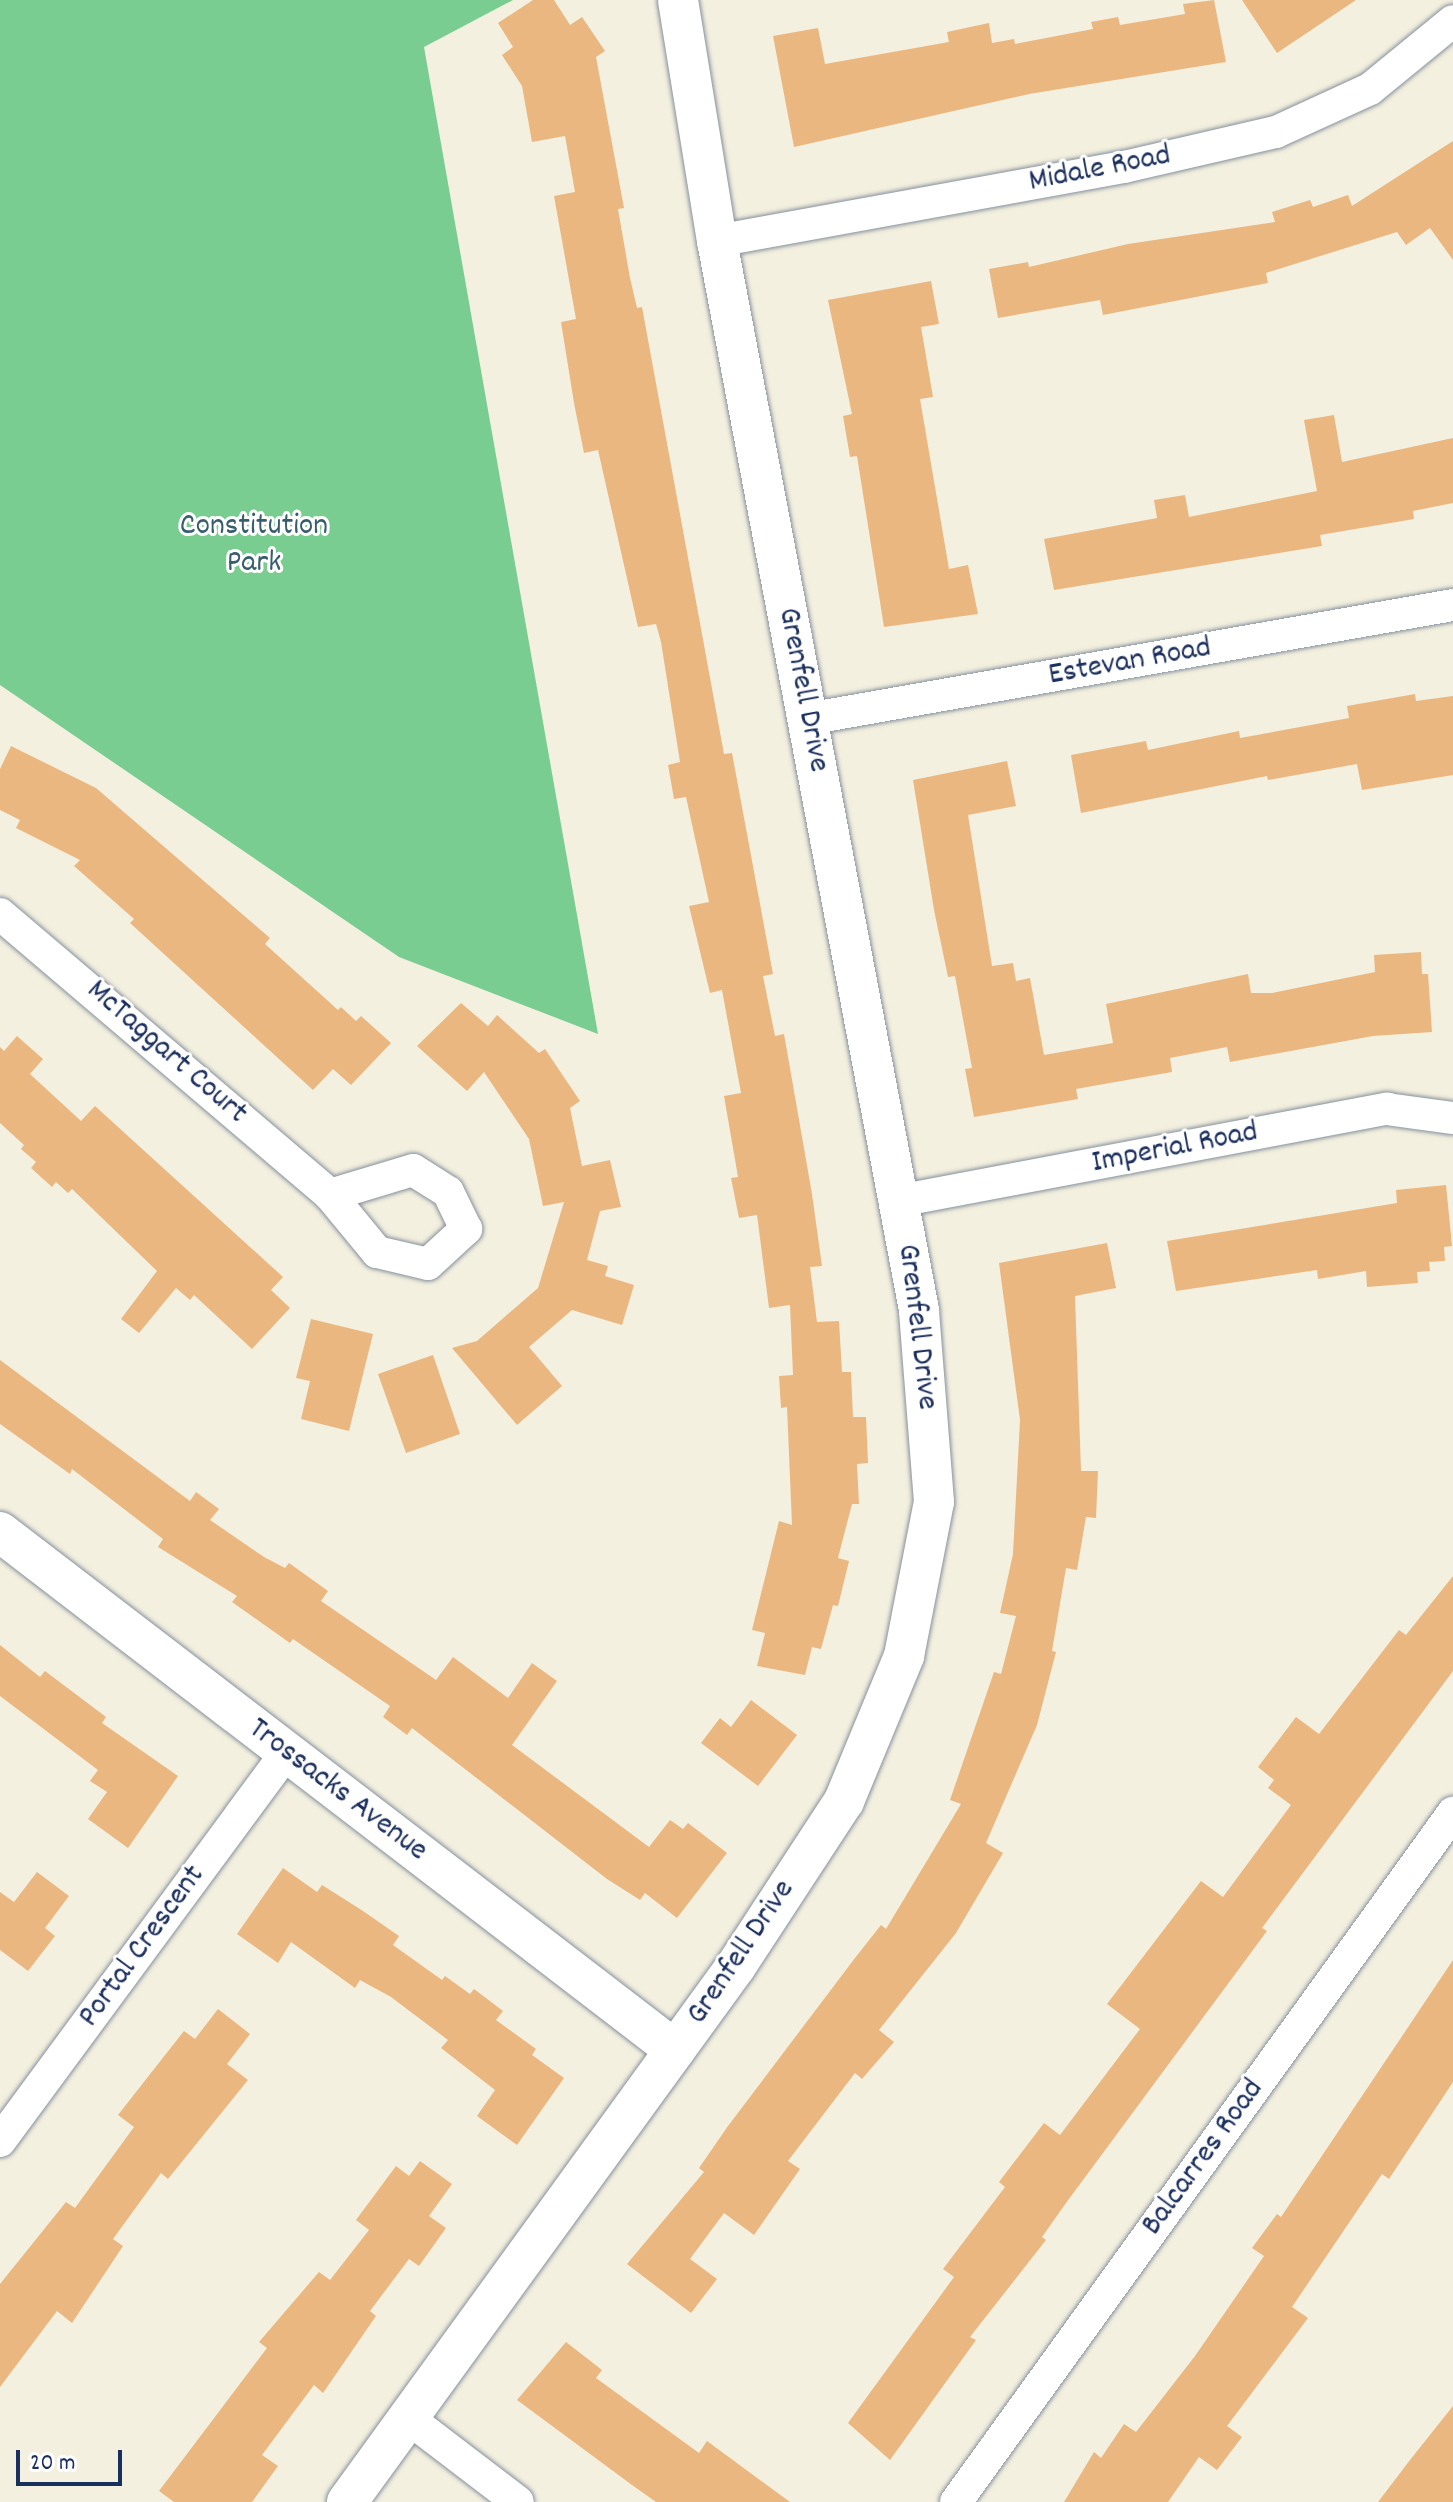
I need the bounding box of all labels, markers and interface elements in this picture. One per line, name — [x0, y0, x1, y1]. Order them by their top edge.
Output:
street label: Midale Road — [1026, 137, 1174, 203]
park label: Constitution Park — [180, 509, 328, 584]
street label: Grenfell Drive — [767, 605, 837, 775]
street label: Estevan Road — [1046, 630, 1214, 696]
street label: McTaggart Court — [78, 973, 254, 1133]
street label: Imperial Road — [1089, 1114, 1261, 1184]
street label: Grenfell Drive — [887, 1242, 945, 1412]
street label: Trossacks Avenue — [240, 1711, 434, 1871]
street label: Portal Crescent — [71, 1858, 215, 2036]
street label: Grenfell Drive — [680, 1873, 804, 2033]
street label: Balcarres Road — [1134, 2072, 1274, 2244]
scale bar — [20, 2434, 126, 2484]
text: 20 m — [30, 2447, 76, 2481]

